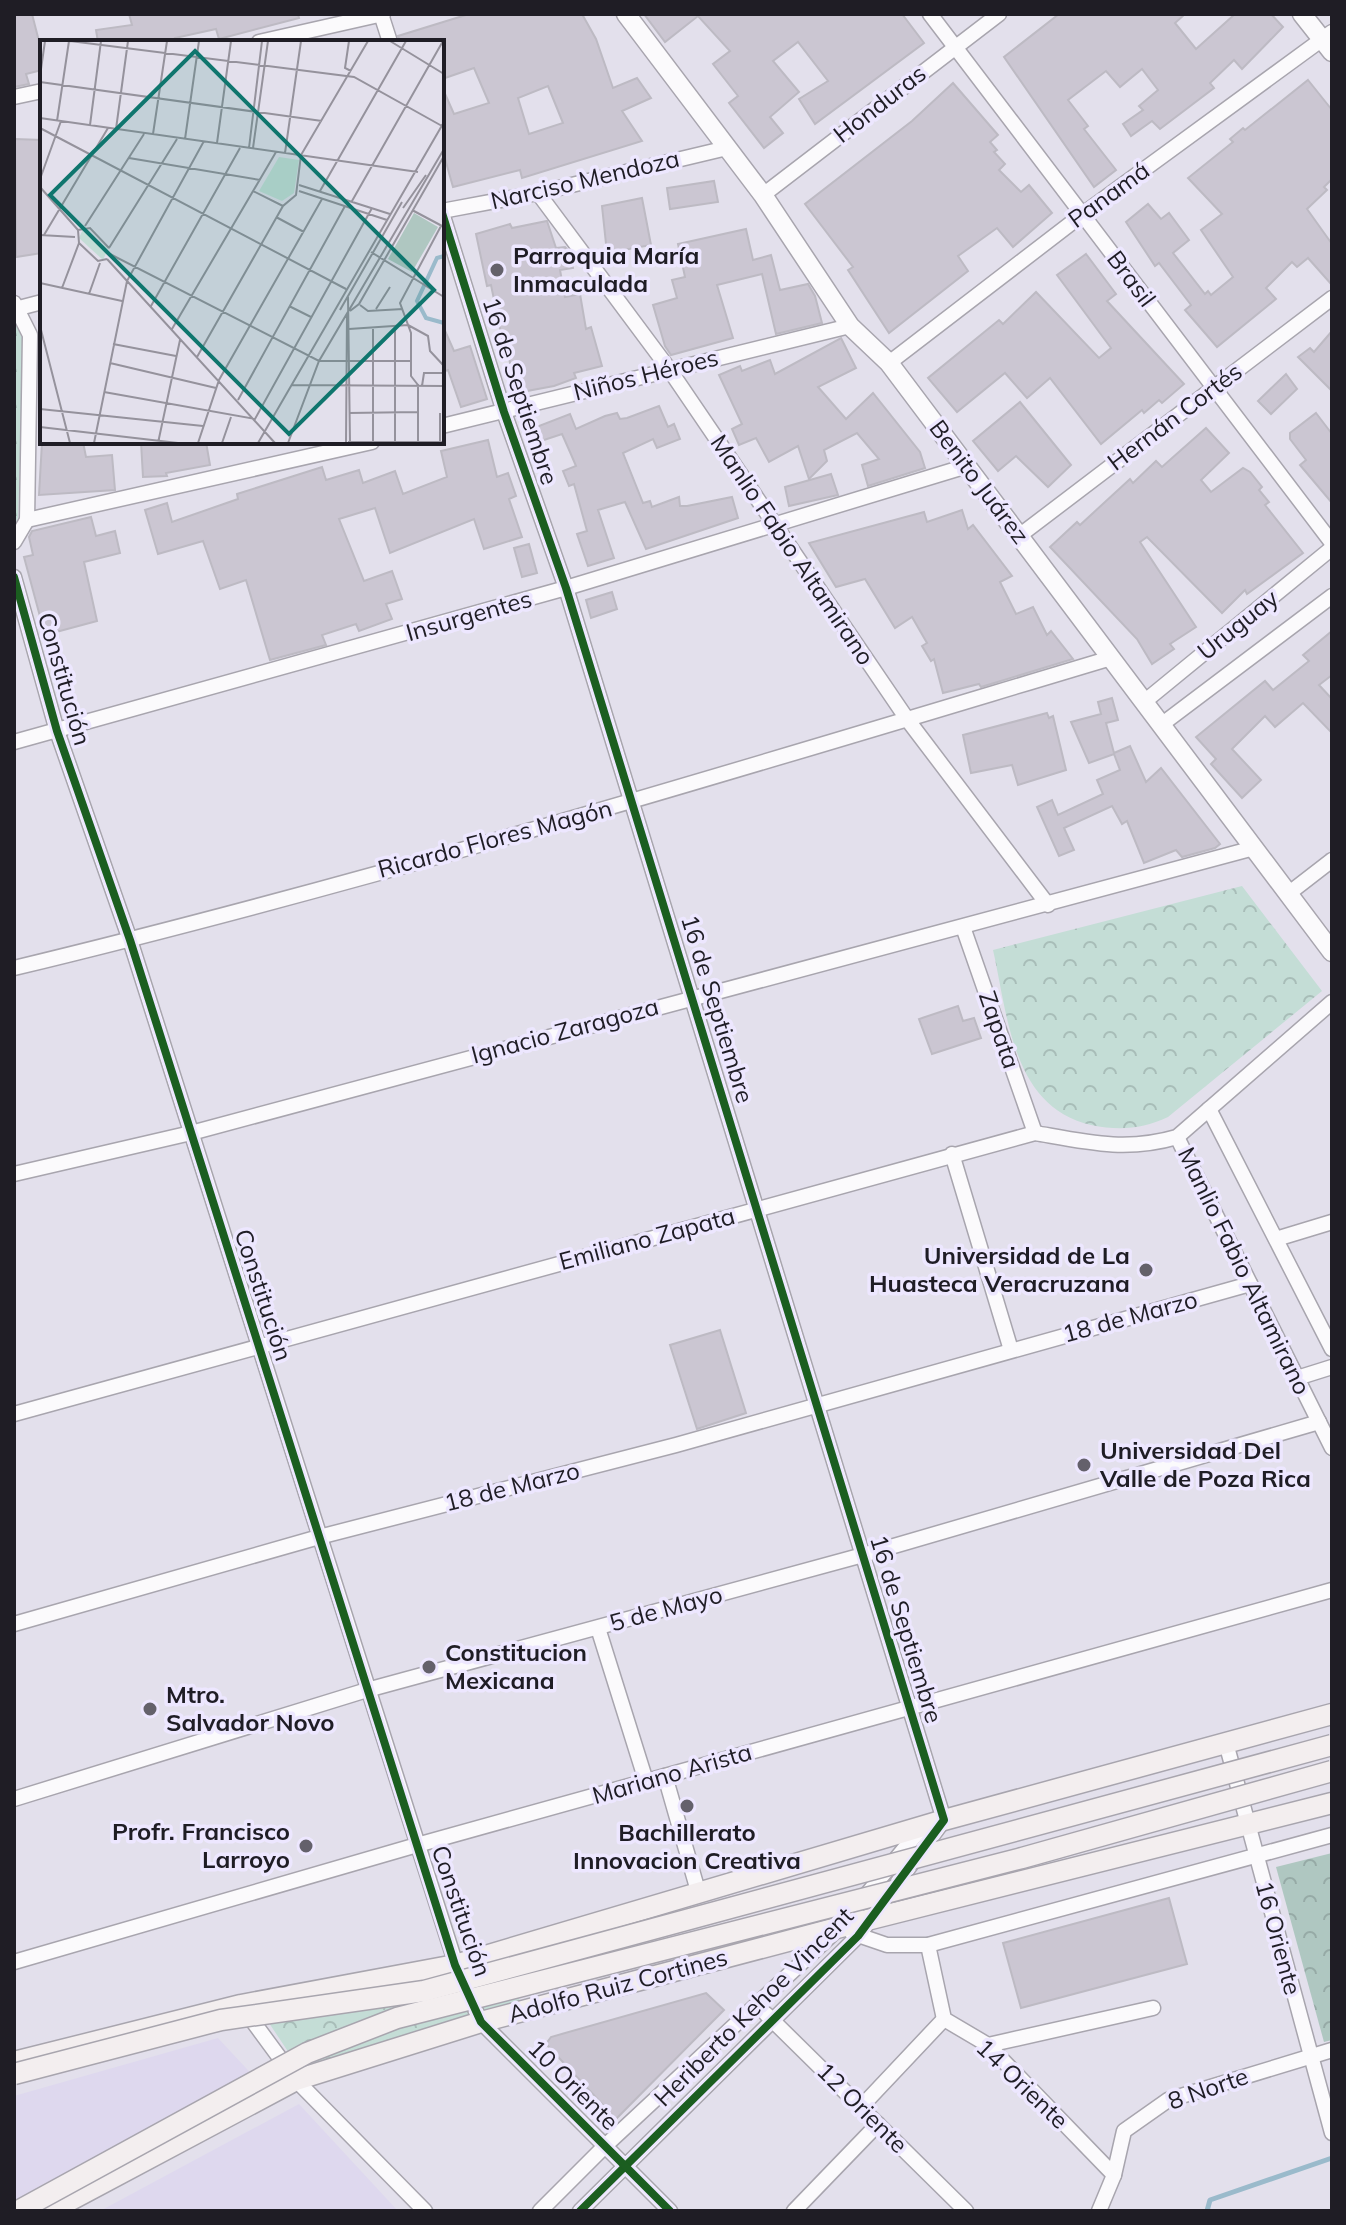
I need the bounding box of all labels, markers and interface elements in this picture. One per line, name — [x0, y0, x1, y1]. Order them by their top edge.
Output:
inset map — [40, 40, 444, 444]
street label: Honduras — [827, 58, 932, 149]
street label: Narciso Mendoza — [487, 143, 682, 215]
street label: Panamá — [1062, 155, 1155, 234]
place label: Parroquia María Inmaculada — [513, 240, 699, 298]
street label: Brasil — [1101, 244, 1163, 312]
marker: Parroquia María Inmaculada — [488, 261, 506, 279]
street label: 16 de Septiembre — [477, 293, 565, 488]
street label: Niños Héroes — [570, 342, 721, 407]
street label: Hernán Cortés — [1101, 356, 1248, 477]
street label: Benito Juárez — [923, 413, 1036, 549]
street label: Manlio Fabio Altamirano — [704, 428, 881, 670]
street label: Uruguay — [1191, 582, 1284, 666]
street label: Insurgentes — [402, 583, 535, 647]
street label: Constitución — [32, 609, 98, 749]
street label: Ricardo Flores Magón — [374, 792, 615, 884]
street label: 16 de Septiembre — [675, 911, 761, 1106]
street label: Zapata — [973, 987, 1027, 1072]
street label: Ignacio Zaragoza — [468, 991, 662, 1069]
street label: Manlio Fabio Altamirano — [1172, 1142, 1318, 1399]
street label: Emiliano Zapata — [556, 1200, 738, 1276]
street label: Constitución — [229, 1225, 299, 1364]
place label: Universidad de La Huasteca Veracruzana — [869, 1240, 1130, 1298]
marker: Universidad de La Huasteca Veracruzana — [1137, 1261, 1155, 1279]
street label: 18 de Marzo — [1059, 1284, 1200, 1348]
place label: Universidad Del Valle de Poza Rica — [1099, 1435, 1311, 1493]
street label: 18 de Marzo — [441, 1455, 583, 1517]
marker: Universidad Del Valle de Poza Rica — [1075, 1456, 1093, 1474]
street label: 16 de Septiembre — [864, 1531, 950, 1726]
street label: 5 de Mayo — [606, 1579, 725, 1637]
place label: Constitucion Mexicana — [445, 1637, 587, 1695]
marker: Constitucion Mexicana — [420, 1658, 438, 1676]
place label: Mtro. Salvador Novo — [166, 1679, 335, 1737]
marker: Mtro. Salvador Novo — [141, 1700, 159, 1718]
street label: Mariano Arista — [589, 1736, 755, 1810]
marker: Bachillerato Innovacion Creativa — [678, 1797, 696, 1815]
place label: Profr. Francisco Larroyo — [112, 1816, 290, 1874]
place label: Bachillerato Innovacion Creativa — [573, 1817, 801, 1875]
marker: Profr. Francisco Larroyo — [297, 1837, 315, 1855]
street label: Constitución — [425, 1841, 498, 1980]
street label: 16 Oriente — [1249, 1878, 1309, 1998]
street label: Heriberto Kehoe Vincent — [647, 1900, 859, 2112]
street label: Adolfo Ruiz Cortines — [505, 1941, 731, 2029]
street label: 14 Oriente — [970, 2032, 1075, 2135]
street label: 10 Oriente — [522, 2033, 625, 2136]
street label: 12 Oriente — [811, 2056, 914, 2159]
street label: 8 Norte — [1164, 2060, 1252, 2116]

